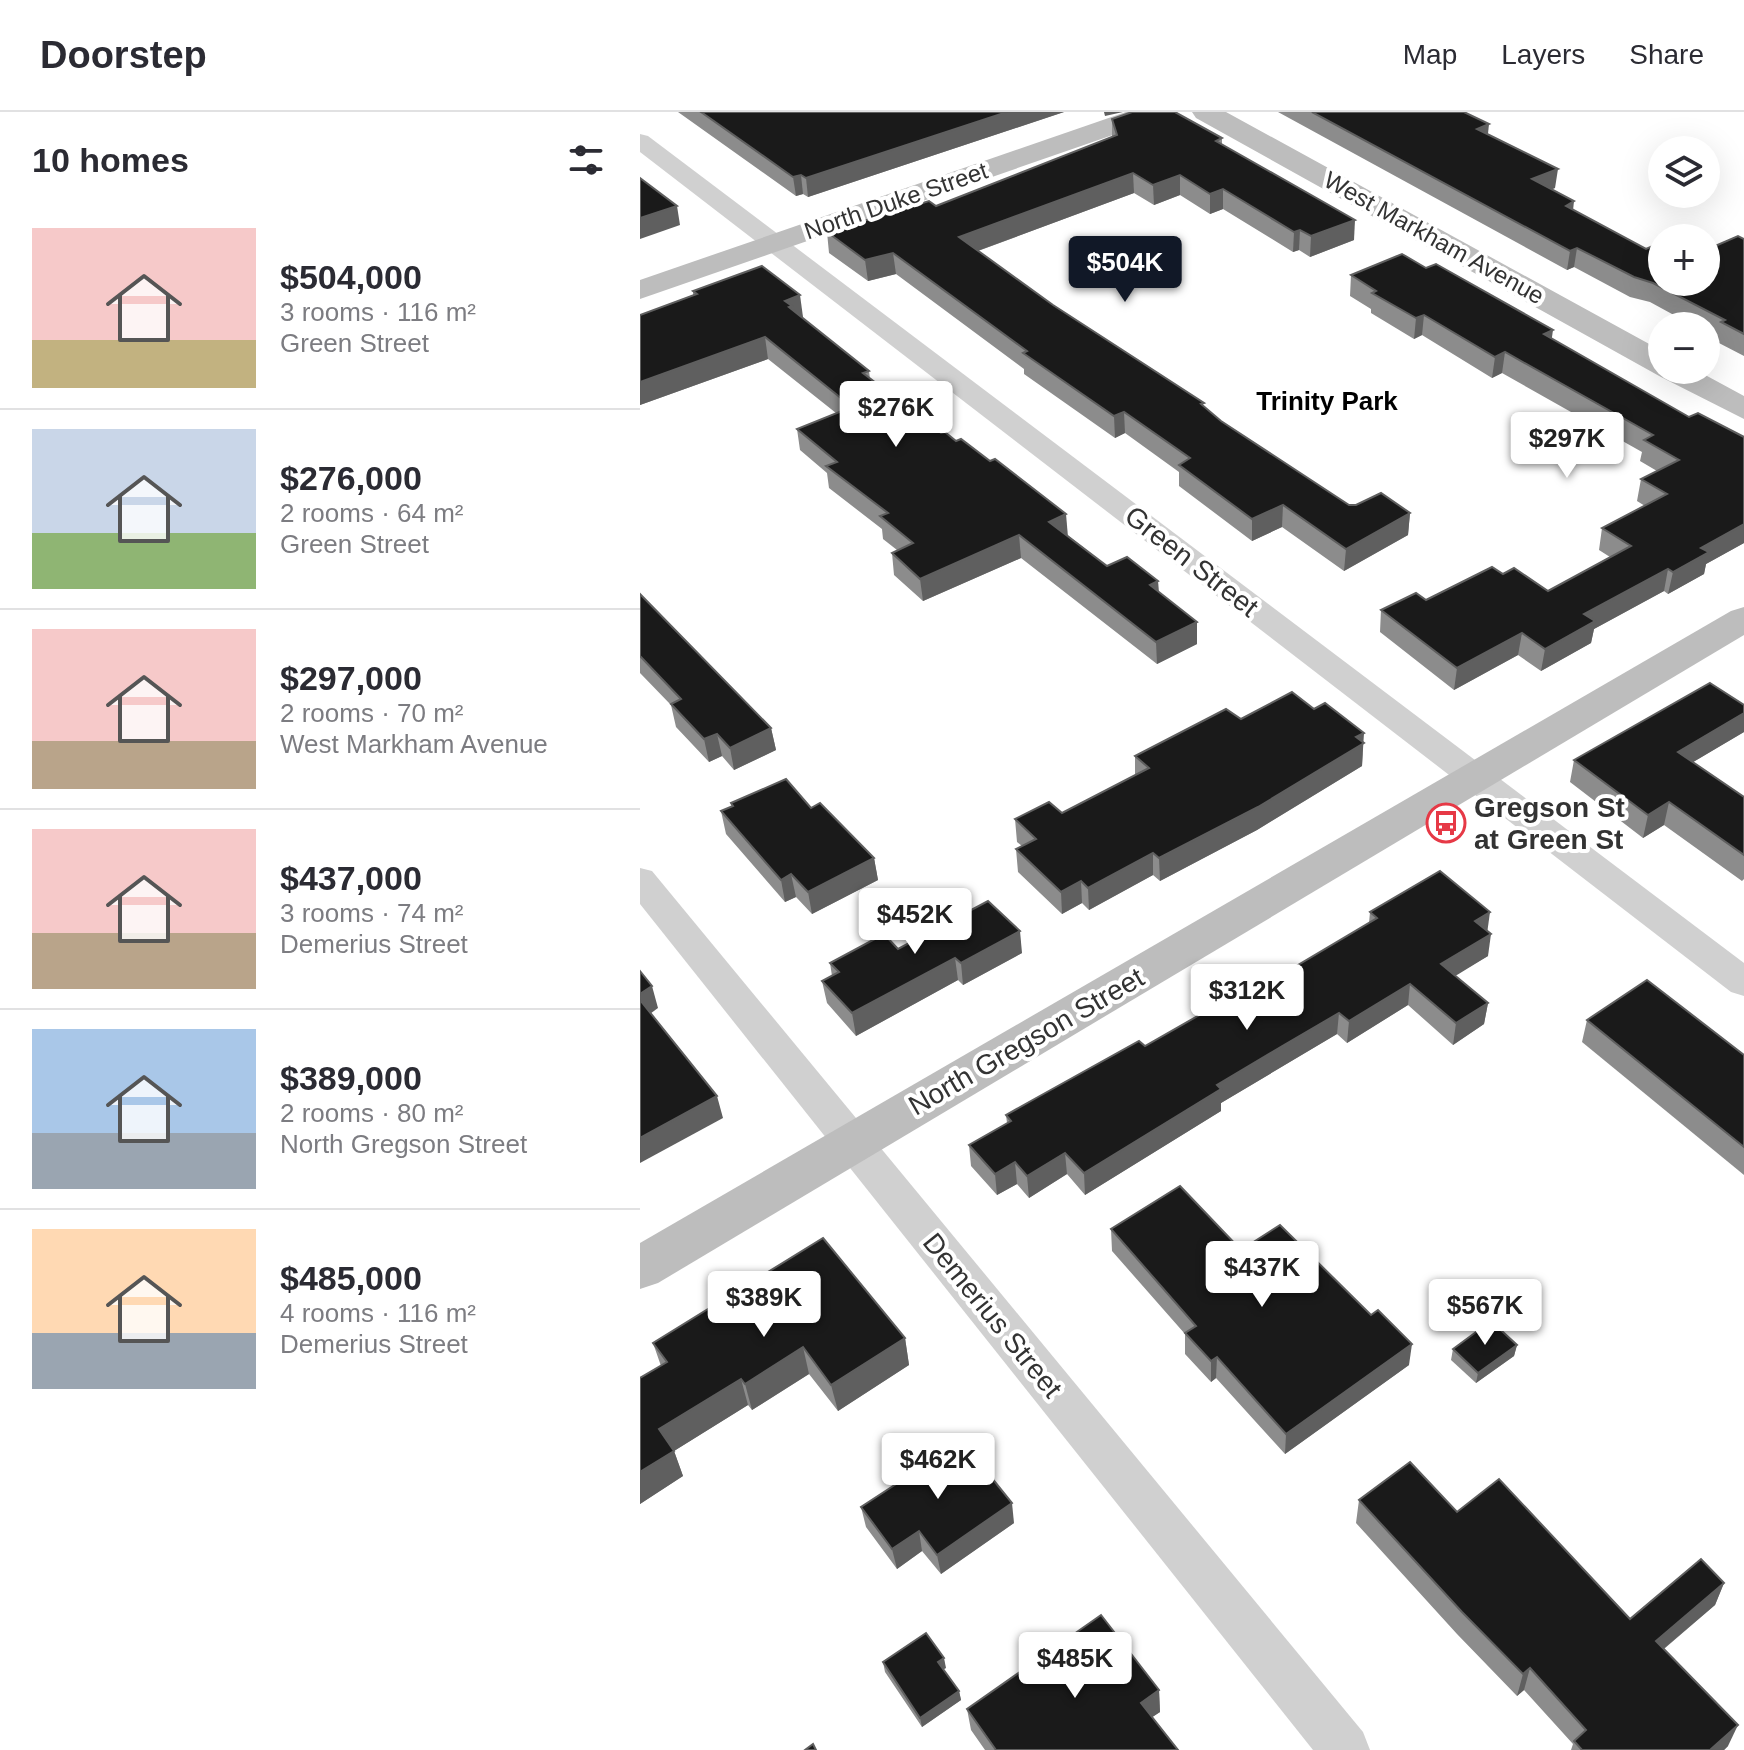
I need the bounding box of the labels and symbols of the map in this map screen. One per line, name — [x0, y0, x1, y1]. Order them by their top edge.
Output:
street label: North Duke Street — [801, 156, 991, 245]
street label: West Markham Avenue — [1320, 166, 1549, 309]
pin: $504K — [1069, 236, 1181, 304]
pin: $276K — [840, 381, 952, 449]
district label: Trinity Park — [1256, 386, 1398, 416]
pin: $297K — [1511, 412, 1623, 480]
street label: Green Street — [1119, 500, 1265, 623]
place label: Gregson St at Green St — [1474, 792, 1625, 855]
bus stop icon: Gregson St at Green St — [1425, 802, 1467, 844]
pin: $452K — [859, 888, 971, 956]
street label: North Gregson Street — [903, 961, 1149, 1121]
pin: $312K — [1191, 964, 1303, 1032]
street label: Demerius Street — [917, 1227, 1068, 1404]
pin: $437K — [1206, 1241, 1318, 1309]
pin: $389K — [708, 1271, 820, 1339]
pin: $567K — [1429, 1279, 1541, 1347]
pin: $462K — [882, 1433, 994, 1501]
pin: $485K — [1019, 1632, 1131, 1700]

